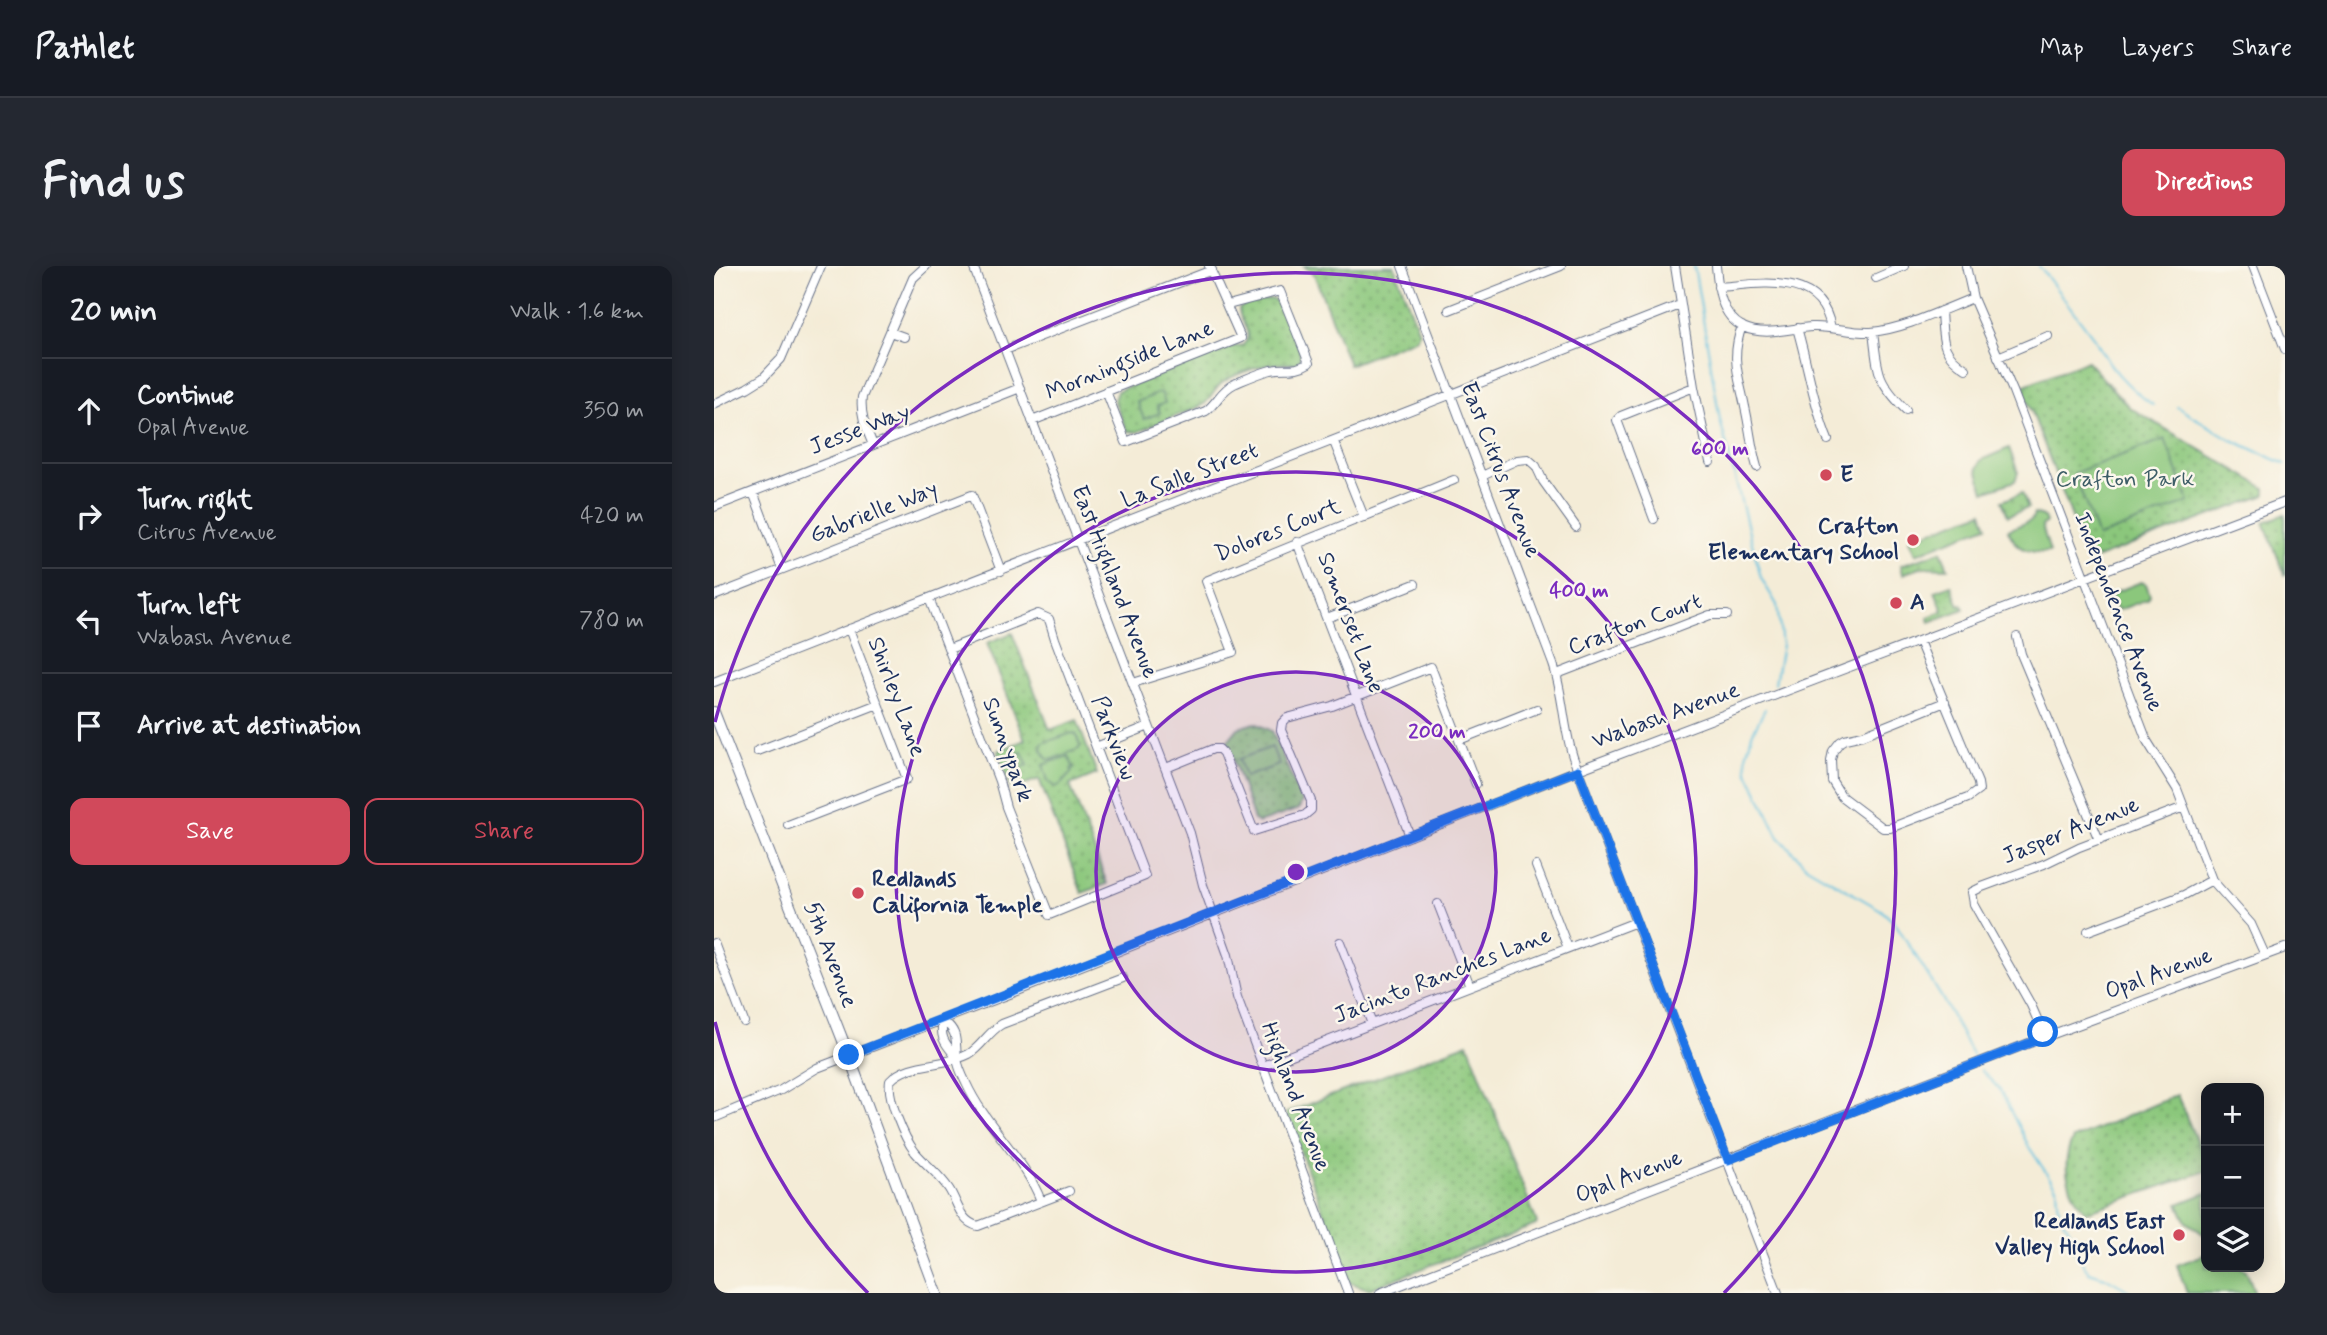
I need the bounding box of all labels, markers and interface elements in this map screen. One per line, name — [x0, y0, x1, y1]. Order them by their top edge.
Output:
text: Pathlet — [35, 26, 135, 70]
text: Map — [2040, 33, 2084, 64]
text: Layers — [2122, 33, 2194, 64]
text: Share — [2232, 33, 2292, 64]
button: Directions — [2122, 149, 2285, 216]
text: Find us — [42, 150, 185, 215]
text: 20 min — [70, 292, 158, 331]
text: Walk · 1.6 km — [510, 297, 644, 327]
street label: Morningside Lane — [1041, 314, 1219, 410]
street label: East Citrus Avenue — [1453, 378, 1547, 562]
text: Continue — [137, 379, 234, 413]
icon: ahead — [70, 392, 108, 430]
text: 350 m — [583, 396, 644, 426]
street label: Jesse Way — [806, 397, 914, 463]
text: Opal Avenue — [137, 413, 249, 443]
text: 600 m — [1691, 435, 1749, 463]
street label: La Salle Street — [1117, 436, 1263, 516]
place label: E — [1840, 460, 1854, 490]
park label: Crafton Park — [2056, 465, 2195, 495]
marker: E — [1818, 467, 1834, 483]
street label: Gabrielle Way — [806, 475, 942, 551]
street label: East Highland Avenue — [1062, 481, 1165, 684]
text: Turn right — [137, 484, 253, 518]
street label: Dolores Court — [1211, 492, 1346, 570]
icon: right — [70, 497, 108, 535]
text: 420 m — [580, 501, 644, 531]
street label: Independence Avenue — [2066, 508, 2170, 716]
place label: Crafton Elementary School — [1708, 512, 1899, 568]
text: Citrus Avenue — [137, 518, 277, 548]
marker: Crafton Elementary School — [1905, 532, 1921, 548]
street label: Somerset Lane — [1309, 548, 1391, 698]
text: 400 m — [1549, 577, 1609, 605]
street label: Crafton Court — [1564, 587, 1706, 663]
place label: A — [1910, 588, 1925, 618]
text: Turn left — [137, 589, 241, 623]
marker: A — [1888, 595, 1904, 611]
icon: left — [70, 602, 108, 640]
text: 780 m — [579, 606, 644, 636]
text: Wabash Avenue — [137, 623, 292, 653]
street label: Shirley Lane — [859, 633, 933, 761]
street label: Wabash Avenue — [1588, 675, 1744, 757]
street label: Parkview — [1083, 692, 1143, 784]
street label: Sunnypark — [974, 694, 1040, 806]
icon: arrive — [70, 707, 108, 745]
text: Arrive at destination — [137, 709, 361, 743]
text: 200 m — [1408, 718, 1466, 746]
street label: Jasper Avenue — [1998, 790, 2144, 872]
button: Save — [70, 798, 350, 865]
button: Share — [364, 798, 644, 865]
centre of rings — [1284, 860, 1308, 884]
place label: Redlands California Temple — [872, 865, 1044, 922]
marker: Redlands California Temple — [850, 885, 866, 901]
street label: 5th Avenue — [796, 898, 864, 1012]
street label: Jacinto Ranches Lane — [1330, 921, 1556, 1031]
street label: Opal Avenue — [2101, 941, 2217, 1007]
route start — [2027, 1016, 2058, 1047]
street label: Highland Avenue — [1251, 1018, 1337, 1177]
route end — [833, 1039, 864, 1070]
map controls — [2201, 1083, 2264, 1272]
button: + — [2201, 1083, 2264, 1146]
street label: Opal Avenue — [1571, 1143, 1687, 1211]
button: − — [2201, 1146, 2264, 1209]
place label: Redlands East Valley High School — [1995, 1207, 2166, 1265]
button: layers — [2201, 1209, 2264, 1272]
marker: Redlands East Valley High School — [2171, 1227, 2187, 1243]

